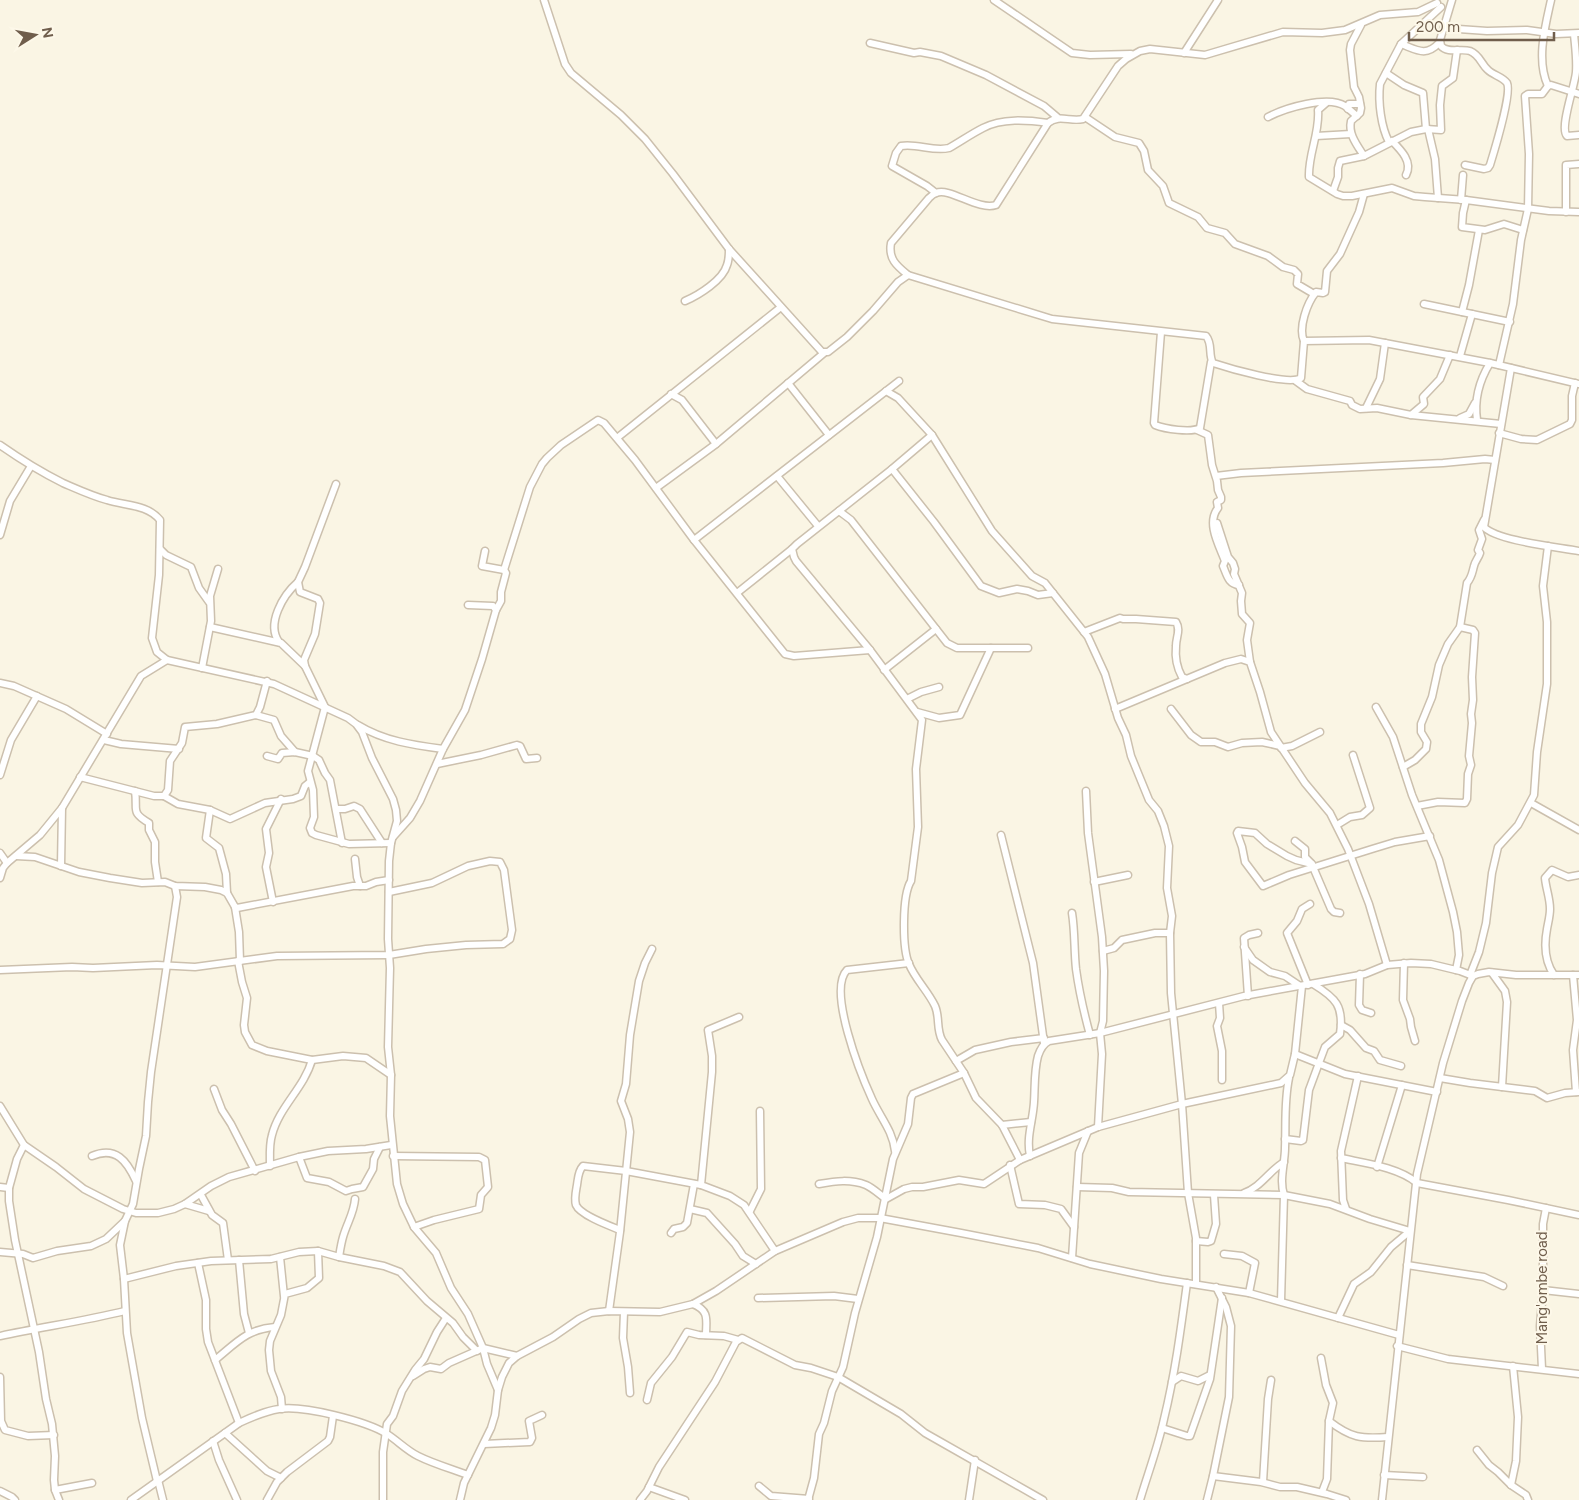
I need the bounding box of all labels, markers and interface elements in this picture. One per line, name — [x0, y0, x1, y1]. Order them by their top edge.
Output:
north arrow — [10, 10, 60, 60]
scale bar — [1409, 10, 1554, 42]
text: 200 m — [1416, 18, 1460, 36]
text: N — [38, 26, 57, 40]
street label: Mang'ombe road — [1533, 1232, 1551, 1344]

